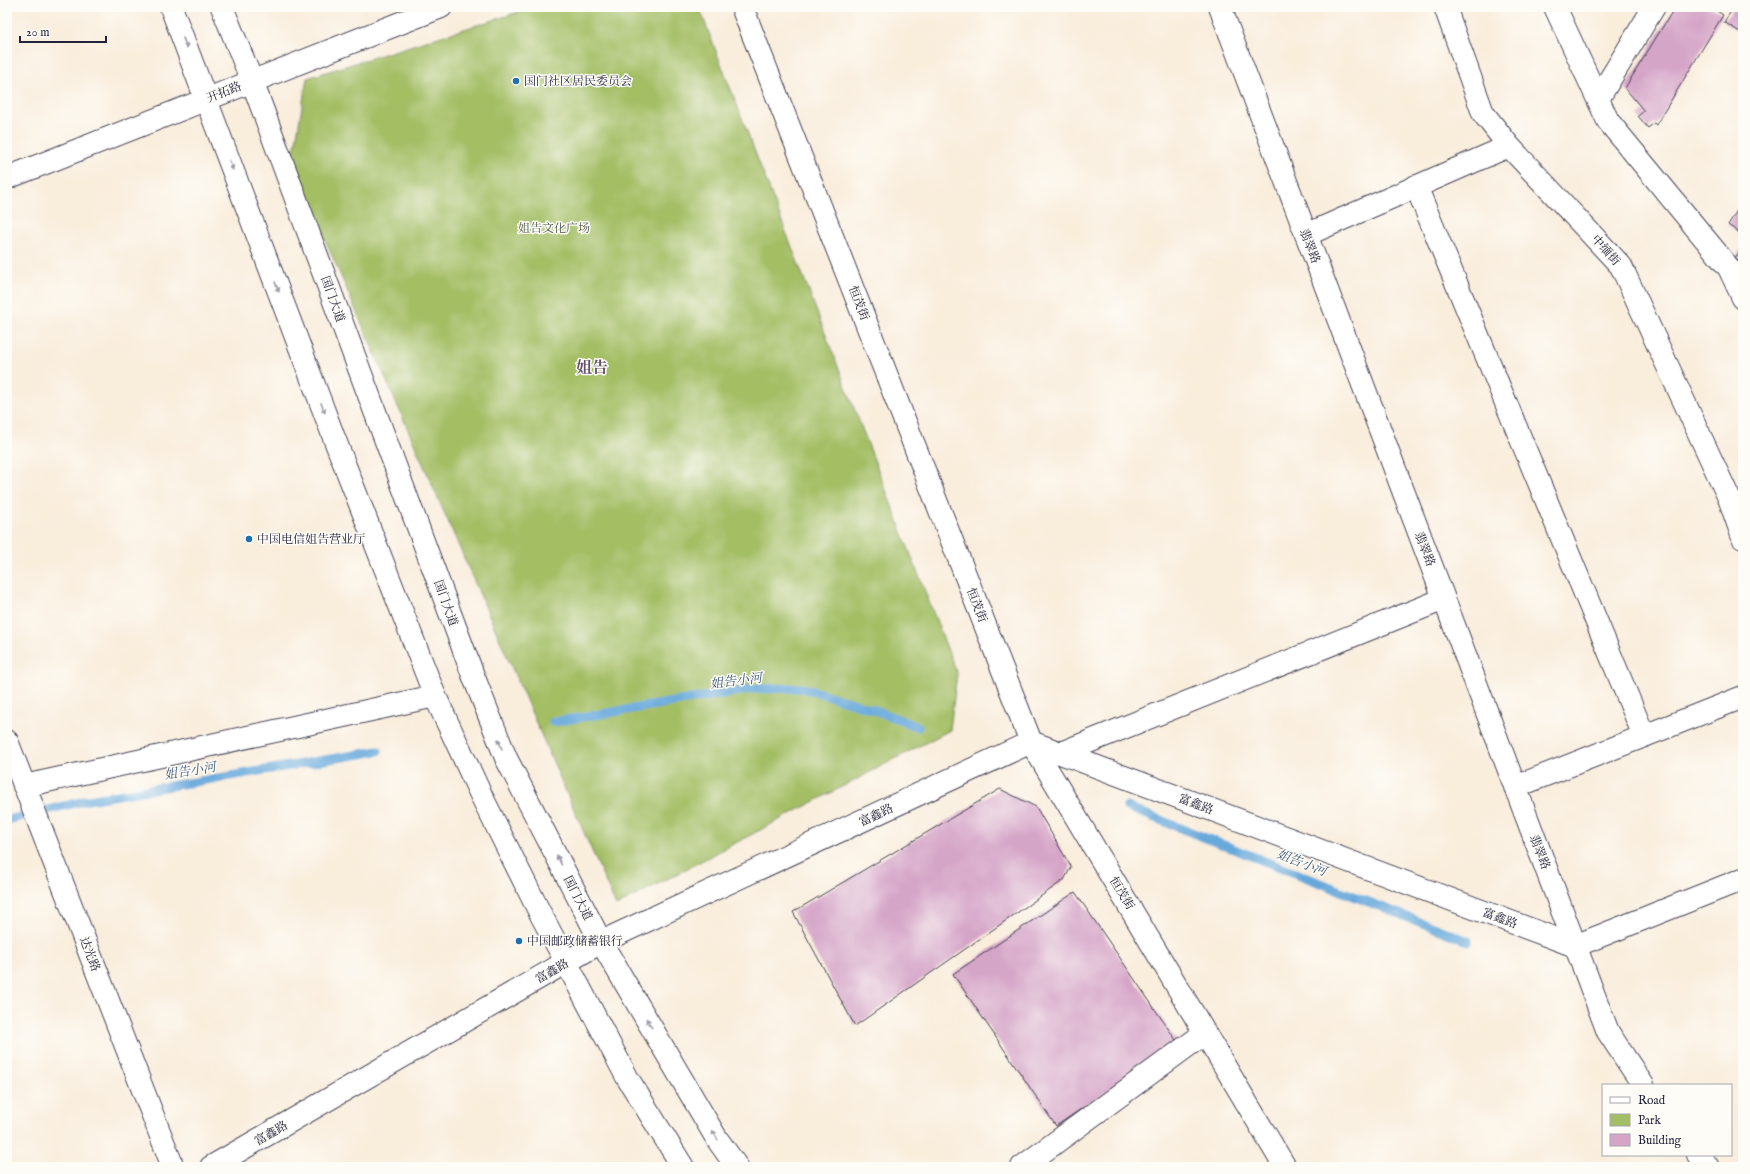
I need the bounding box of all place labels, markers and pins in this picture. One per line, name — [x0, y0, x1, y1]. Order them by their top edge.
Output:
place label: 国门社区居民委员会 — [524, 74, 632, 89]
marker: 国门社区居民委员会 — [511, 76, 521, 86]
place label: 中国电信姐告营业厅 — [257, 532, 365, 547]
marker: 中国电信姐告营业厅 — [244, 534, 254, 544]
place label: 中国邮政储蓄银行 — [527, 934, 623, 949]
marker: 中国邮政储蓄银行 — [514, 936, 524, 946]

